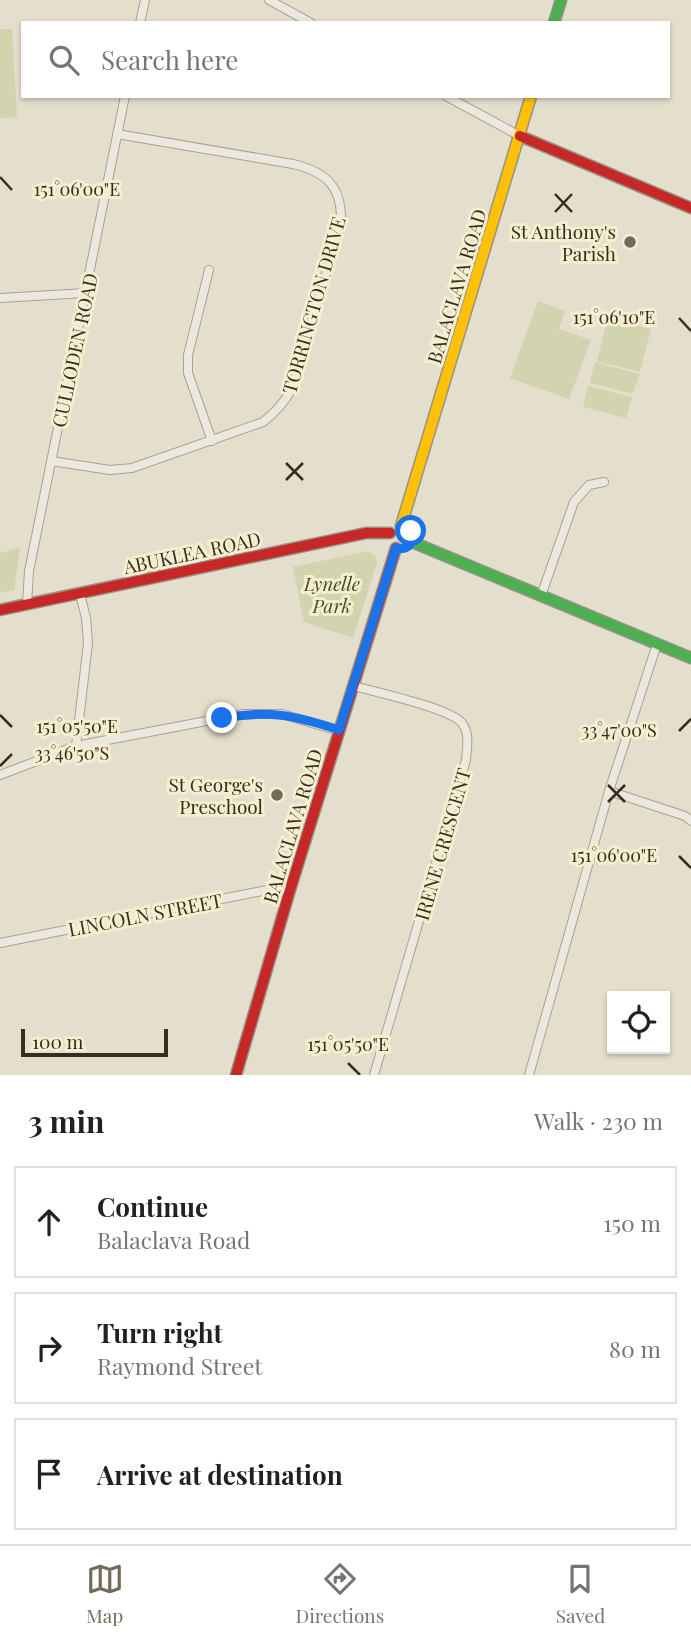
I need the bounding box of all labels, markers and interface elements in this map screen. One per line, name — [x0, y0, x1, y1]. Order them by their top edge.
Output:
search box — [21, 21, 670, 98]
icon: search — [45, 41, 83, 79]
text: Search here — [101, 42, 238, 77]
text: 151°06'00"E — [34, 177, 120, 201]
street label: BALACLAVA ROAD — [420, 206, 492, 366]
street label: TORRINGTON DRIVE — [275, 213, 351, 397]
place label: St Anthony's Parish — [511, 218, 616, 266]
marker: St Anthony's Parish — [622, 234, 638, 250]
street label: CULLODEN ROAD — [45, 271, 103, 429]
text: 151°06'10"E — [573, 305, 655, 329]
route start — [395, 515, 426, 546]
street label: ABUKLEA ROAD — [120, 525, 263, 579]
park label: Lynelle Park — [303, 570, 360, 618]
route end — [206, 702, 237, 733]
text: 151°05'50"E — [36, 714, 118, 738]
text: 33°47'00"S — [581, 718, 657, 742]
text: 33°46'50"S — [35, 741, 109, 765]
street label: BALACLAVA ROAD — [256, 746, 328, 906]
street label: IRENE CRESCENT — [408, 765, 476, 923]
place label: St George's Preschool — [168, 771, 264, 819]
marker: St George's Preschool — [269, 787, 285, 803]
text: 151°06'00"E — [571, 843, 657, 867]
street label: LINCOLN STREET — [66, 886, 224, 942]
map controls — [607, 991, 670, 1054]
button: locate — [607, 991, 670, 1054]
scale bar — [21, 1026, 168, 1058]
text: 100 m — [32, 1028, 83, 1054]
text: 151°05'50"E — [307, 1032, 389, 1056]
text: 3 min — [28, 1101, 104, 1141]
text: Walk · 230 m — [534, 1105, 663, 1136]
text: Continue — [97, 1189, 208, 1224]
icon: ahead — [30, 1203, 68, 1241]
text: 150 m — [603, 1207, 661, 1238]
text: Balaclava Road — [97, 1224, 250, 1255]
text: Turn right — [97, 1315, 223, 1350]
icon: right — [30, 1329, 68, 1367]
text: 80 m — [609, 1333, 661, 1364]
text: Raymond Street — [97, 1350, 262, 1381]
icon: arrive — [30, 1455, 68, 1493]
text: Arrive at destination — [97, 1457, 343, 1492]
tab: Map — [86, 1560, 124, 1628]
tab: Directions — [295, 1560, 384, 1628]
tab: Saved — [556, 1560, 605, 1628]

